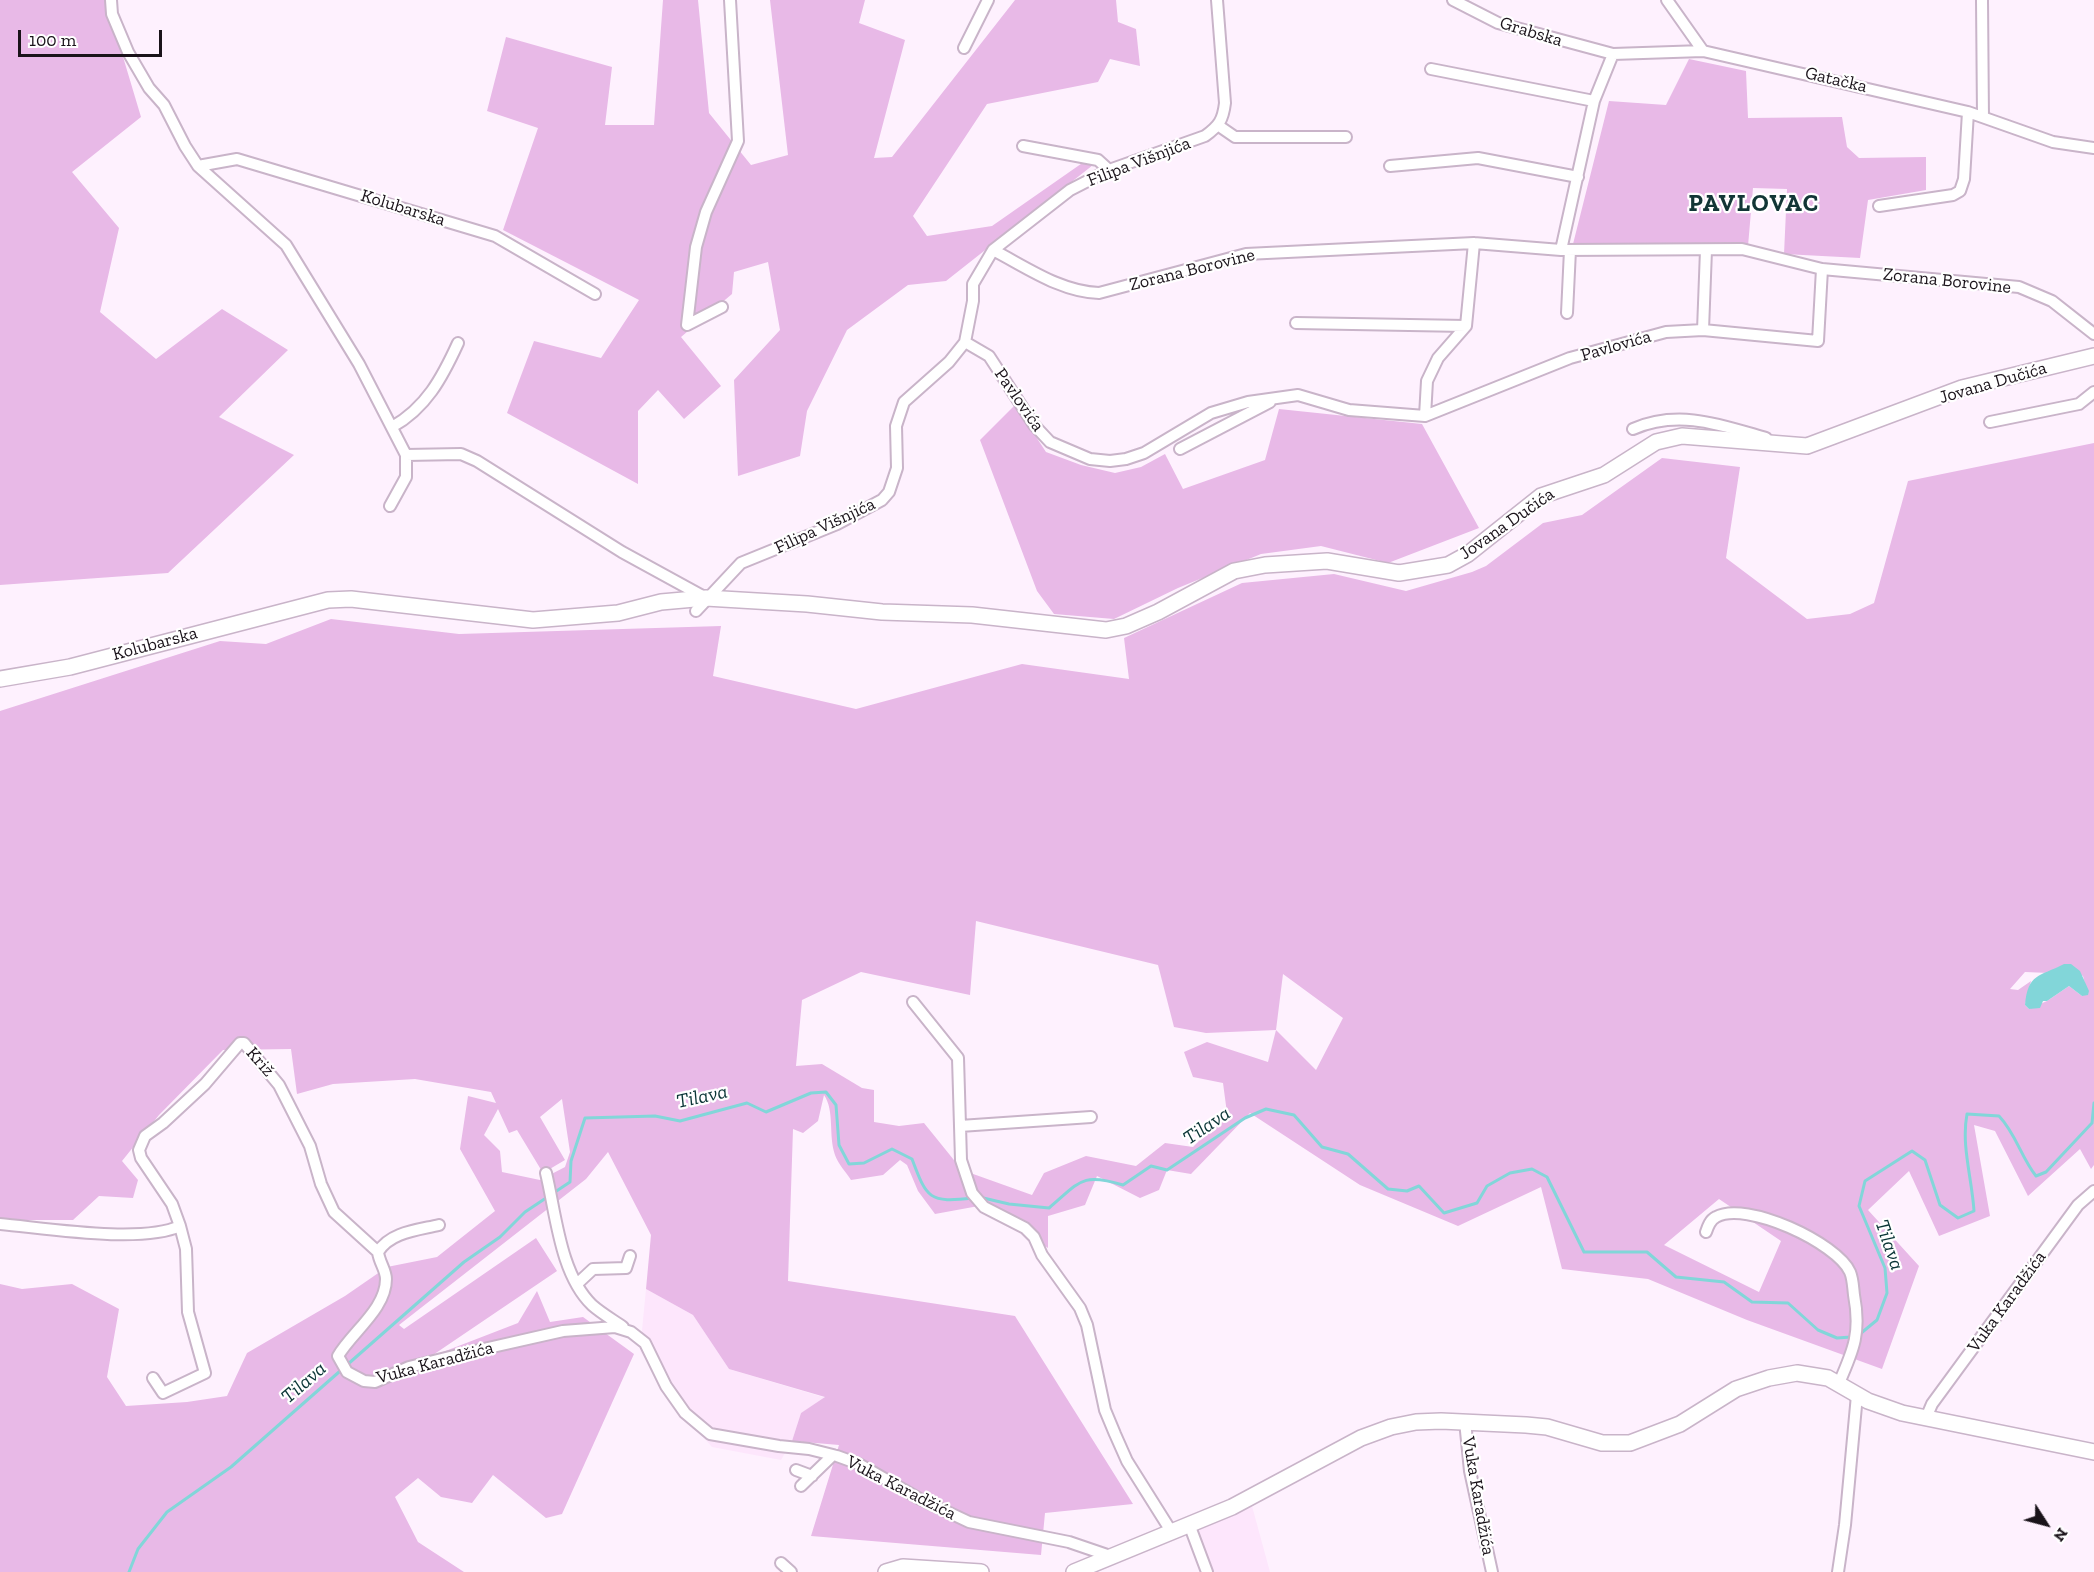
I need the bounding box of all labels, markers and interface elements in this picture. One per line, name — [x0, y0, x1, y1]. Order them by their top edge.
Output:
street label: Grabska — [1497, 12, 1565, 52]
scale bar — [21, 18, 165, 56]
text: 100 m — [29, 29, 76, 51]
street label: Gatačka — [1803, 62, 1869, 98]
street label: Filipa Višnjića — [1084, 132, 1194, 192]
street label: Kolubarska — [358, 185, 448, 231]
district label: PAVLOVAC — [1688, 190, 1820, 218]
street label: Zorana Borovine — [1127, 244, 1257, 296]
street label: Zorana Borovine — [1882, 264, 2012, 298]
street label: Pavlovića — [1578, 326, 1654, 366]
street label: Jovana Dučića — [1937, 357, 2049, 409]
street label: Pavlovića — [989, 364, 1049, 436]
street label: Jovana Dučića — [1455, 483, 1559, 565]
street label: Filipa Višnjića — [771, 493, 879, 559]
street label: Kolubarska — [110, 622, 200, 666]
street label: Križ — [241, 1043, 279, 1081]
water label: Tilava — [674, 1080, 730, 1114]
water label: Tilava — [1179, 1102, 1235, 1150]
water label: Tilava — [1869, 1217, 1909, 1273]
street label: Vuka Karadžića — [1963, 1247, 2051, 1357]
street label: Vuka Karadžića — [374, 1337, 496, 1389]
water label: Tilava — [277, 1357, 331, 1409]
street label: Vuka Karadžića — [1457, 1435, 1499, 1557]
street label: Vuka Karadžića — [843, 1451, 959, 1525]
north arrow — [2016, 1494, 2076, 1554]
text: N — [2050, 1524, 2072, 1545]

